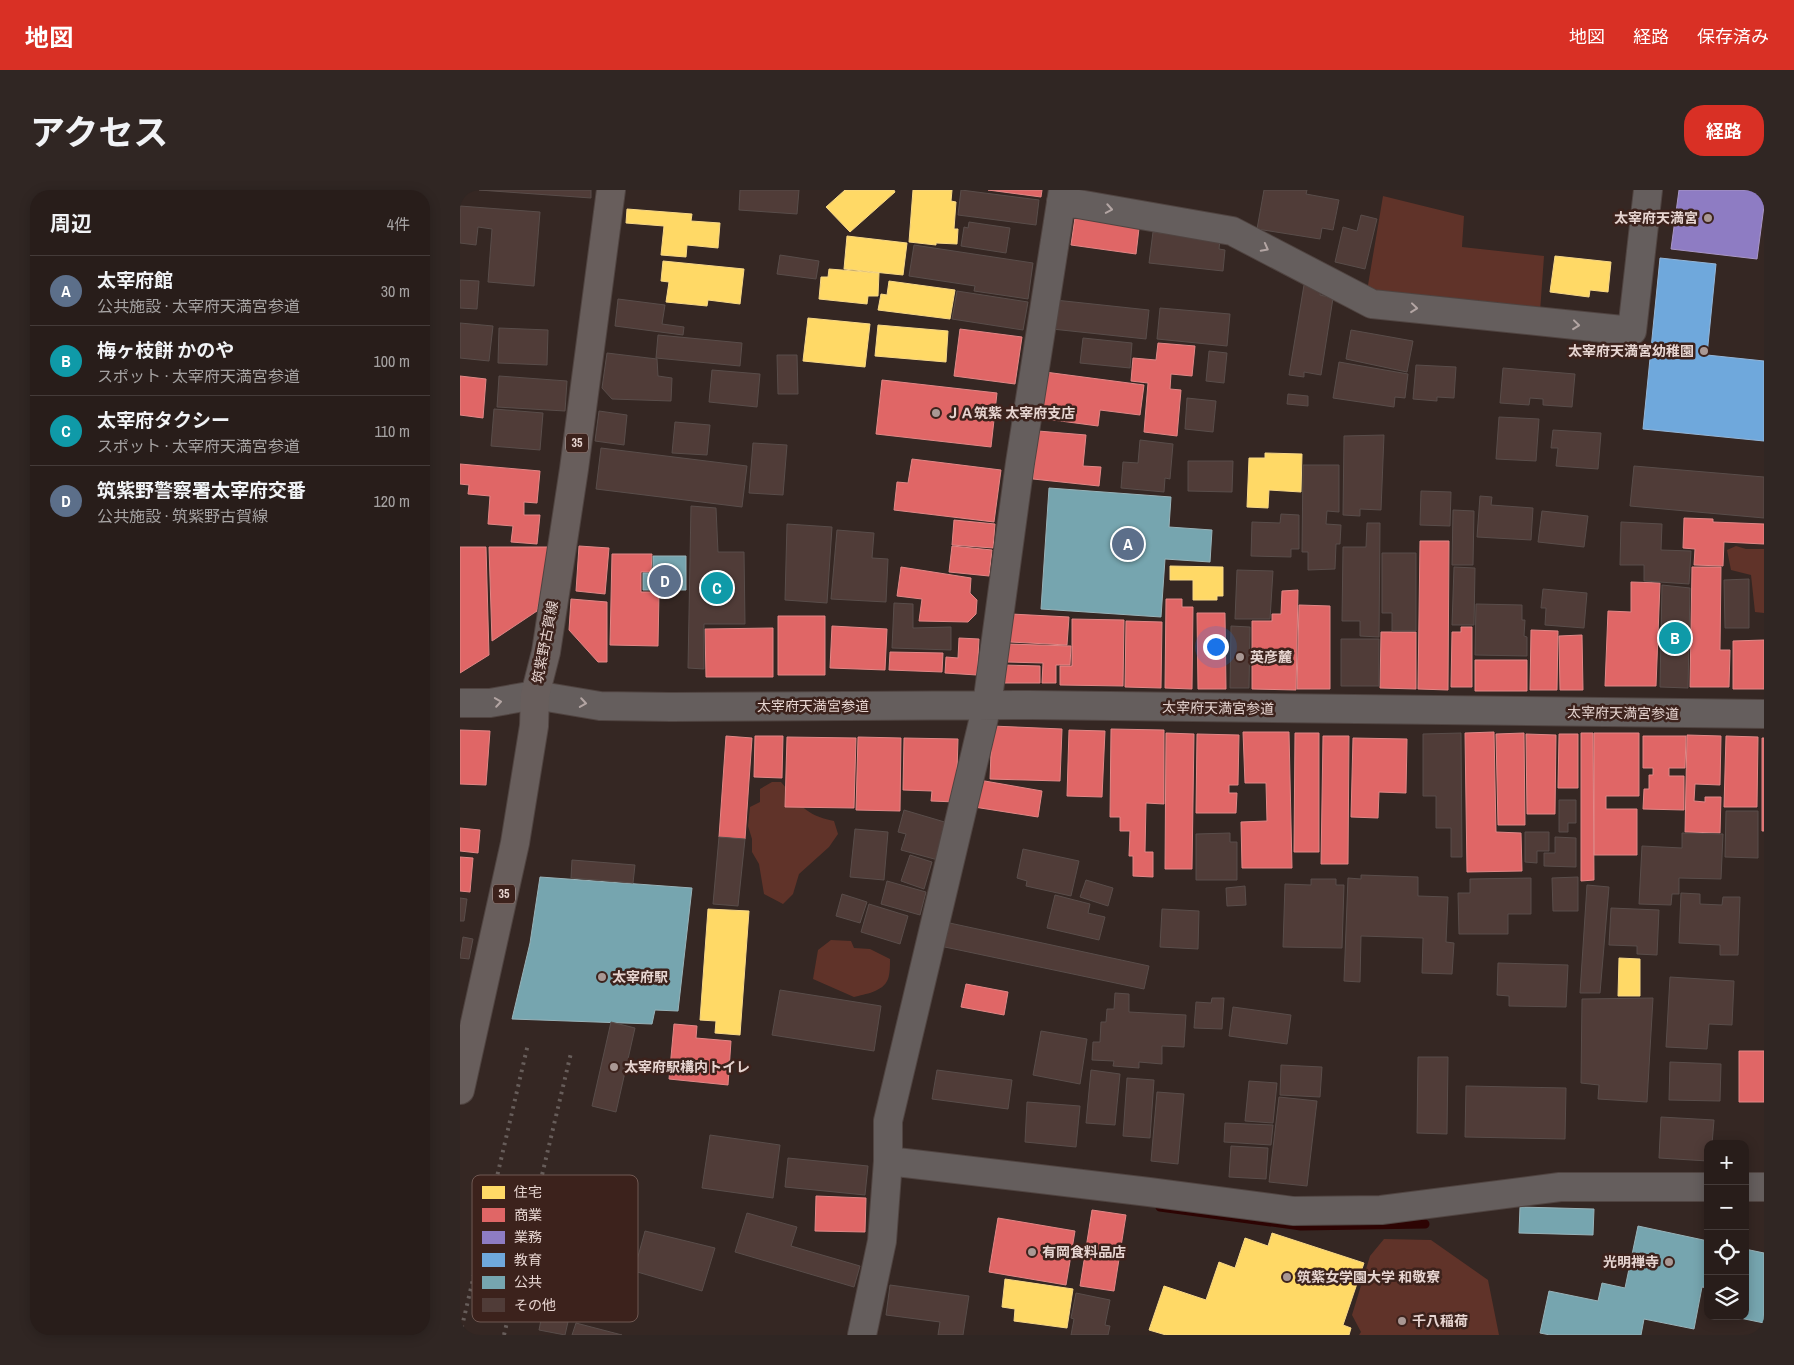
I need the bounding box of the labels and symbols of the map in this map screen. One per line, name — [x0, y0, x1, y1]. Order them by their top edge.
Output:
one-way arrow — [1105, 204, 1114, 214]
place label: 太宰府天満宮 — [1614, 209, 1698, 227]
marker: 太宰府天満宮 — [1702, 212, 1714, 224]
one-way arrow — [1260, 242, 1269, 252]
one-way arrow — [1410, 303, 1418, 314]
one-way arrow — [1572, 319, 1580, 330]
place label: 太宰府天満宮幼稚園 — [1568, 342, 1694, 360]
marker: 太宰府天満宮幼稚園 — [1698, 345, 1710, 357]
place label: ＪＡ筑紫 太宰府支店 — [946, 404, 1075, 422]
marker: ＪＡ筑紫 太宰府支店 — [930, 407, 942, 419]
road number: 35 — [566, 434, 588, 452]
pin: A — [1112, 525, 1144, 563]
pin: D — [649, 562, 681, 600]
pin: C — [701, 569, 733, 607]
street label: 筑紫野古賀線 — [528, 599, 562, 685]
pin: B — [1659, 619, 1691, 657]
your location — [1203, 634, 1229, 660]
place label: 英彦麓 — [1250, 648, 1292, 666]
marker: 英彦麓 — [1234, 651, 1246, 663]
one-way arrow — [493, 697, 502, 707]
one-way arrow — [579, 697, 587, 708]
street label: 太宰府天満宮参道 — [757, 697, 869, 715]
street label: 太宰府天満宮参道 — [1162, 698, 1274, 718]
street label: 太宰府天満宮参道 — [1567, 703, 1679, 723]
road number: 35 — [493, 884, 515, 904]
place label: 太宰府駅 — [612, 968, 668, 986]
marker: 太宰府駅 — [596, 971, 608, 983]
place label: 太宰府駅構内トイレ — [624, 1058, 750, 1076]
marker: 太宰府駅構内トイレ — [608, 1061, 620, 1073]
legend — [472, 1175, 638, 1322]
text: 住宅 — [514, 1183, 542, 1201]
text: 商業 — [514, 1206, 542, 1224]
text: 業務 — [514, 1228, 542, 1246]
place label: 有岡食料品店 — [1042, 1243, 1126, 1261]
marker: 有岡食料品店 — [1026, 1246, 1038, 1258]
text: 教育 — [514, 1251, 542, 1269]
place label: 光明禅寺 — [1603, 1253, 1659, 1271]
marker: 光明禅寺 — [1663, 1256, 1675, 1268]
place label: 筑紫女学園大学 和敬寮 — [1297, 1268, 1440, 1286]
marker: 筑紫女学園大学 和敬寮 — [1281, 1271, 1293, 1283]
text: 公共 — [514, 1273, 542, 1291]
text: その他 — [514, 1296, 556, 1314]
place label: 千八稲荷 — [1412, 1312, 1468, 1330]
marker: 千八稲荷 — [1396, 1315, 1408, 1327]

